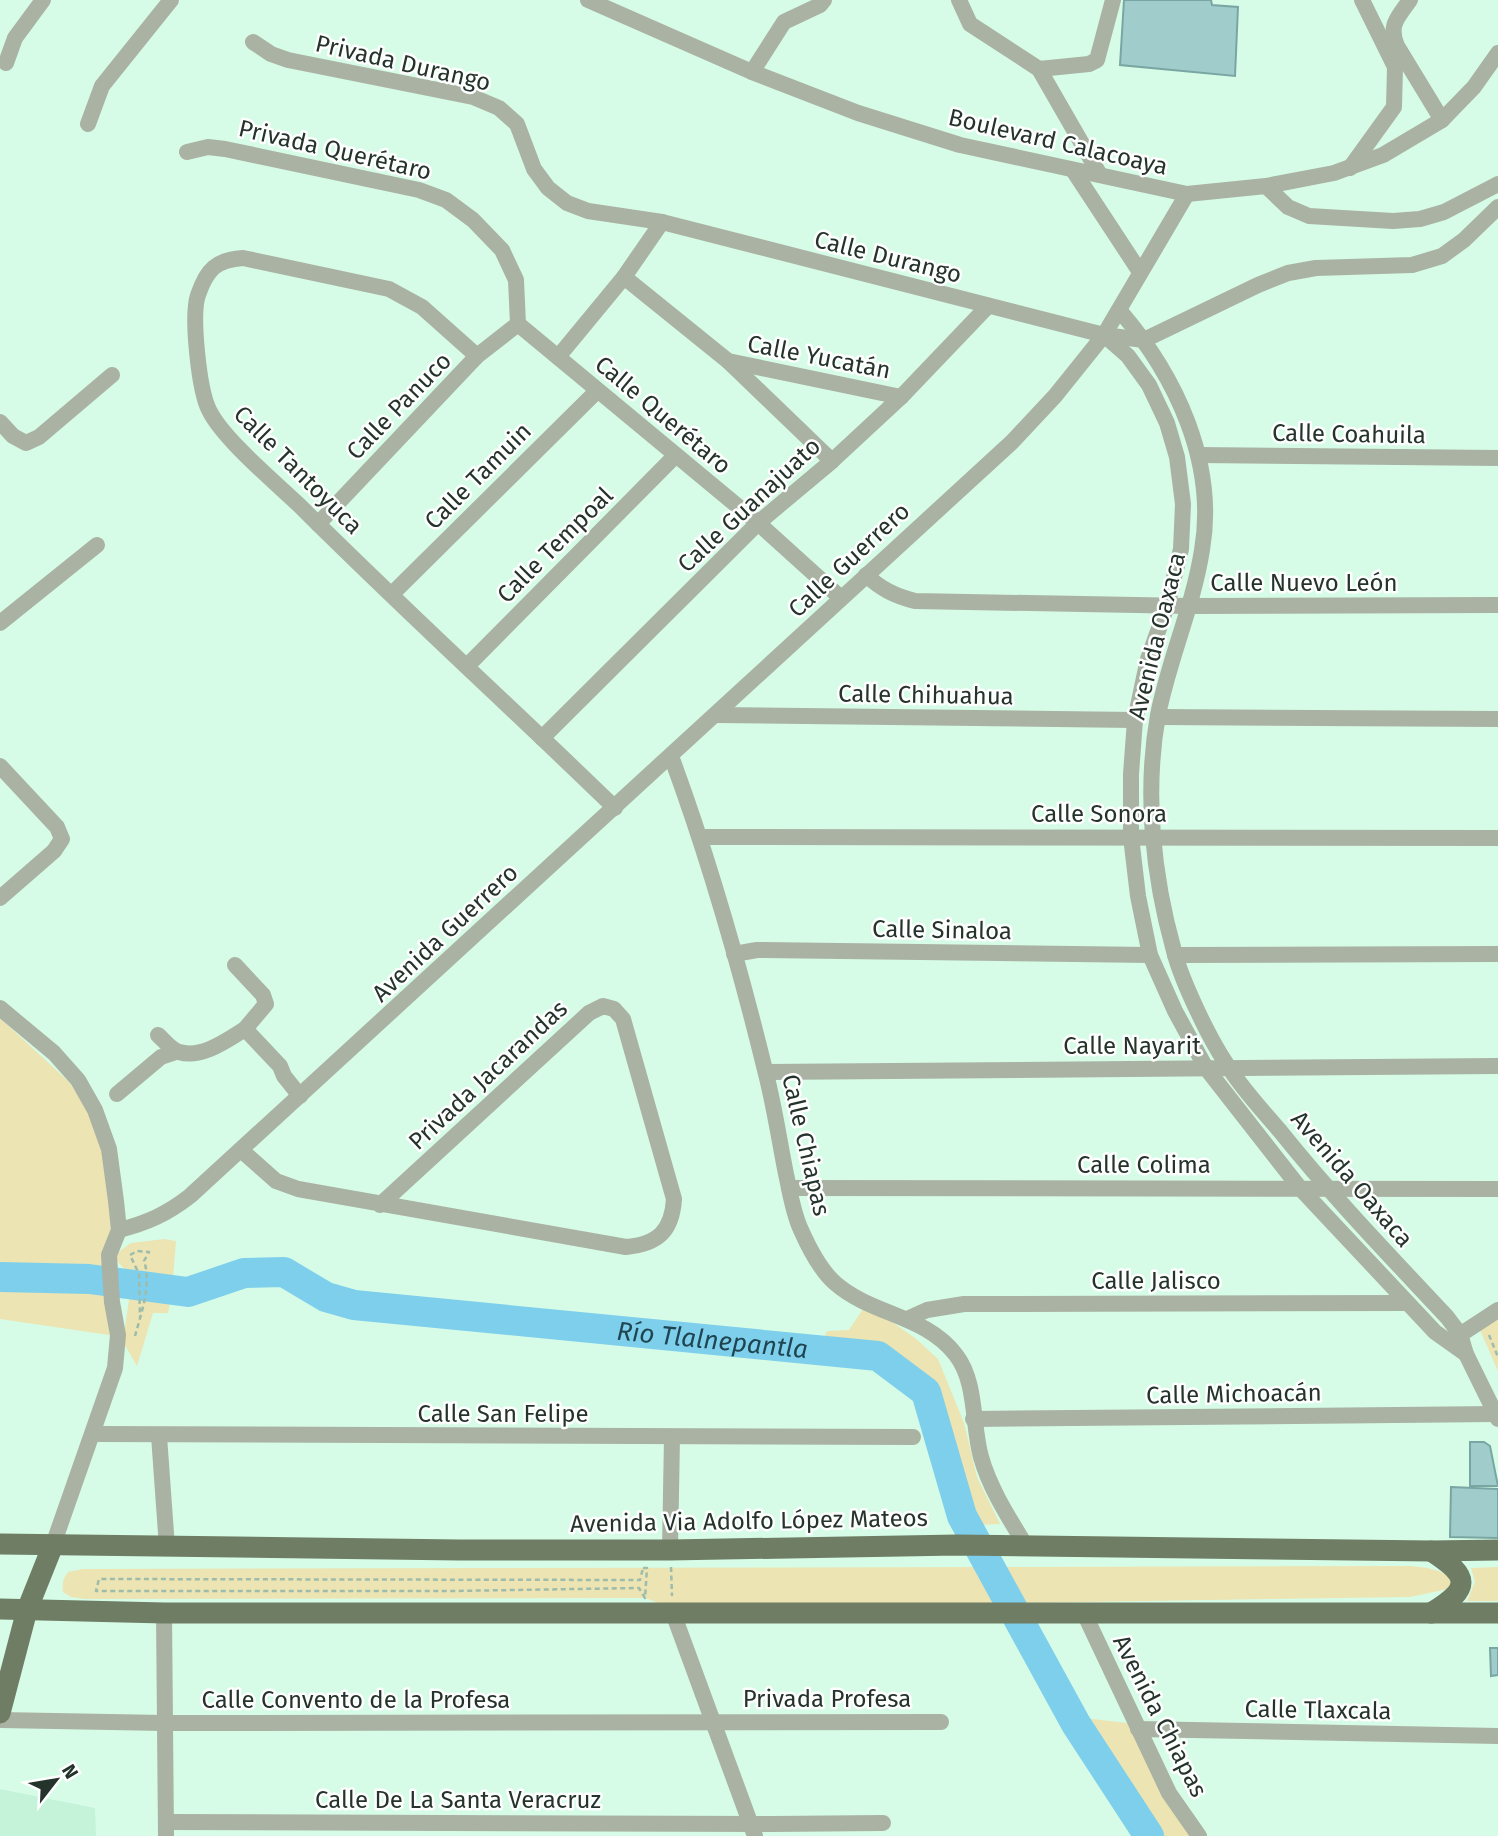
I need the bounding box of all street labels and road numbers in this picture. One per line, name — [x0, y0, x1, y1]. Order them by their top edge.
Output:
street label: Privada Durango — [313, 29, 493, 97]
street label: Boulevard Calacoaya — [946, 103, 1170, 181]
street label: Privada Querétaro — [236, 114, 434, 186]
street label: Calle Durango — [812, 225, 964, 289]
street label: Calle Yucatán — [745, 329, 893, 385]
street label: Calle Panuco — [341, 347, 457, 465]
street label: Calle Querétaro — [589, 350, 737, 480]
street label: Calle Tantoyuca — [228, 400, 368, 540]
street label: Calle Tamuin — [419, 417, 537, 535]
street label: Calle Coahuila — [1272, 419, 1426, 449]
street label: Calle Guanajuato — [672, 432, 826, 578]
street label: Calle Tempoal — [491, 481, 619, 609]
street label: Calle Guerrero — [783, 497, 915, 623]
street label: Avenida Oaxaca — [1123, 550, 1191, 722]
street label: Calle Nuevo León — [1210, 569, 1398, 597]
street label: Calle Chihuahua — [838, 679, 1014, 711]
street label: Calle Sonora — [1031, 800, 1167, 828]
street label: Avenida Guerrero — [366, 858, 524, 1008]
street label: Calle Sinaloa — [872, 915, 1012, 945]
street label: Privada Jacarandas — [403, 994, 573, 1156]
street label: Calle Nayarit — [1063, 1032, 1201, 1060]
street label: Calle Chiapas — [776, 1071, 836, 1219]
street label: Avenida Oaxaca — [1285, 1105, 1419, 1253]
street label: Calle Colima — [1077, 1151, 1211, 1179]
street label: Calle Jalisco — [1091, 1267, 1221, 1295]
street label: Calle Michoacán — [1146, 1378, 1322, 1410]
street label: Calle San Felipe — [417, 1400, 589, 1428]
street label: Avenida Via Adolfo López Mateos — [570, 1504, 928, 1538]
street label: Avenida Chiapas — [1107, 1630, 1213, 1802]
street label: Privada Profesa — [743, 1685, 911, 1713]
street label: Calle Convento de la Profesa — [202, 1686, 510, 1714]
street label: Calle Tlaxcala — [1244, 1695, 1392, 1725]
street label: Calle De La Santa Veracruz — [315, 1786, 601, 1814]

